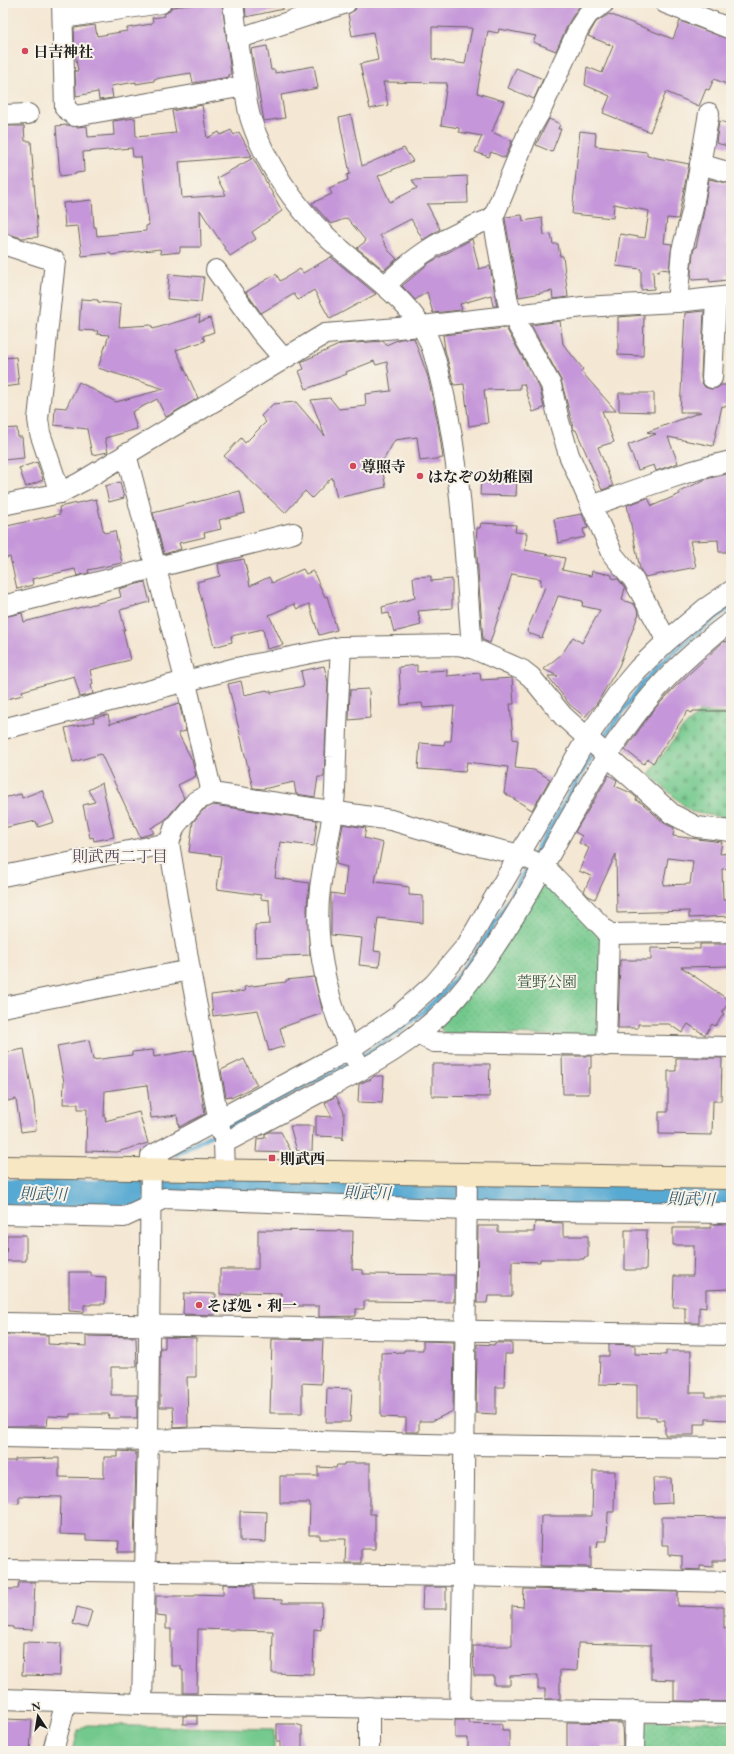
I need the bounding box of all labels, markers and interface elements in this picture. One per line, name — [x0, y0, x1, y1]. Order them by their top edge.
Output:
place label: 日吉神社 — [33, 42, 93, 61]
marker: 日吉神社 — [20, 46, 30, 56]
place label: 尊照寺 — [361, 457, 406, 476]
marker: 尊照寺 — [348, 461, 358, 471]
place label: はなぞの幼稚園 — [428, 467, 533, 486]
marker: はなぞの幼稚園 — [415, 471, 425, 481]
district label: 則武西二丁目 — [72, 846, 168, 867]
park label: 萱野公園 — [517, 972, 577, 991]
place label: 則武西 — [280, 1149, 325, 1168]
marker: 則武西 — [267, 1153, 277, 1163]
water label: 則武川 — [343, 1182, 393, 1204]
water label: 則武川 — [19, 1183, 69, 1205]
water label: 則武川 — [667, 1188, 717, 1210]
place label: そば処・利一 — [207, 1296, 297, 1315]
marker: そば処・利一 — [194, 1300, 204, 1310]
north arrow — [18, 1696, 58, 1736]
text: N — [30, 1698, 42, 1714]

